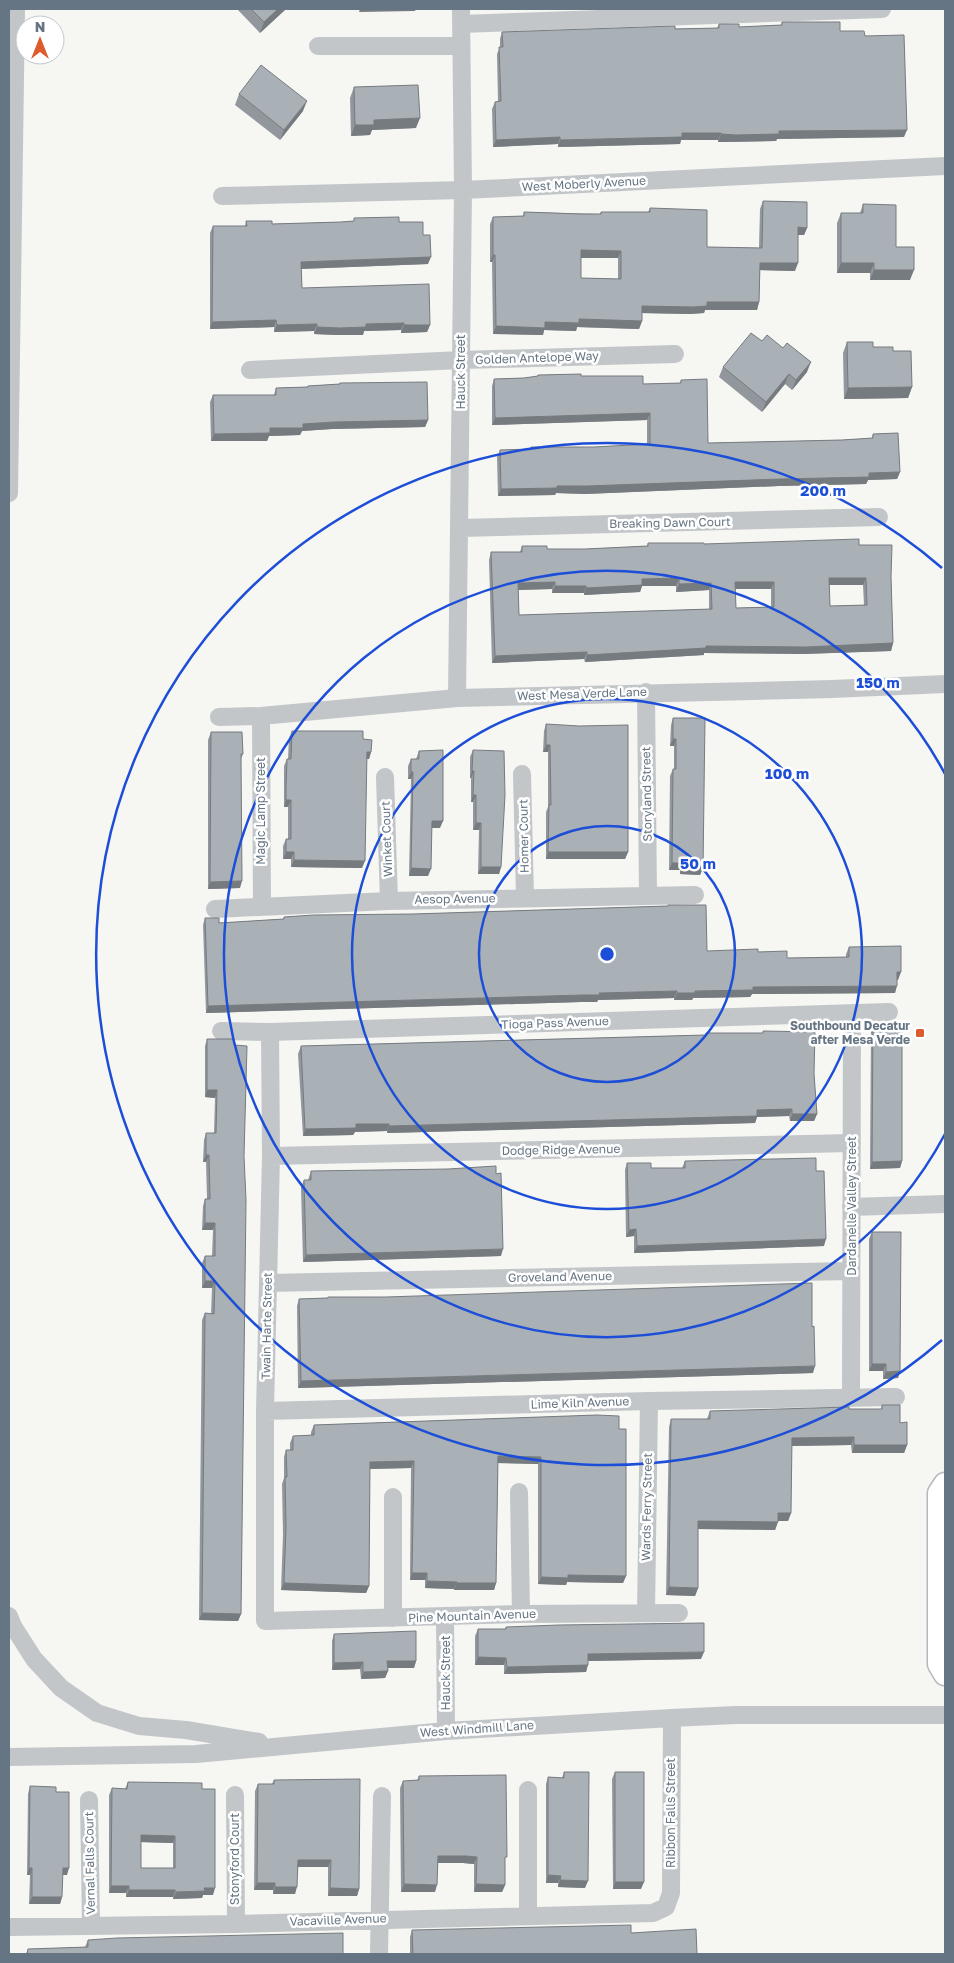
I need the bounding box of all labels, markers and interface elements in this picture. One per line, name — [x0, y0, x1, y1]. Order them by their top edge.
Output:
north arrow — [15, 15, 65, 65]
text: N — [35, 18, 45, 35]
street label: West Moberly Avenue — [521, 173, 647, 194]
street label: Hauck Street — [453, 334, 468, 410]
street label: Golden Antelope Way — [475, 348, 599, 367]
text: 200 m — [800, 481, 846, 499]
street label: Breaking Dawn Court — [609, 514, 731, 531]
text: 150 m — [856, 673, 900, 691]
street label: West Mesa Verde Lane — [517, 684, 647, 703]
street label: Storyland Street — [638, 746, 655, 842]
street label: Magic Lamp Street — [253, 757, 268, 865]
text: 100 m — [765, 764, 809, 782]
street label: Homer Court — [515, 799, 532, 873]
street label: Winket Court — [378, 801, 395, 877]
text: 50 m — [680, 854, 716, 872]
street label: Aesop Avenue — [414, 890, 496, 907]
centre of rings — [598, 945, 616, 963]
street label: Tioga Pass Avenue — [501, 1013, 609, 1032]
place label: Southbound Decatur after Mesa Verde — [790, 1018, 910, 1047]
marker: Southbound Decatur after Mesa Verde — [914, 1027, 926, 1039]
street label: Dardanelle Valley Street — [844, 1136, 859, 1276]
street label: Dodge Ridge Avenue — [501, 1141, 621, 1158]
street label: Groveland Avenue — [508, 1268, 612, 1285]
street label: Twain Harte Street — [258, 1272, 275, 1380]
street label: Lime Kiln Avenue — [530, 1393, 630, 1412]
street label: Wards Ferry Street — [638, 1453, 655, 1561]
street label: Pine Mountain Avenue — [408, 1606, 536, 1625]
street label: Hauck Street — [438, 1635, 453, 1711]
street label: West Windmill Lane — [419, 1717, 535, 1740]
street label: Ribbon Falls Street — [663, 1758, 678, 1868]
street label: Vernal Falls Court — [81, 1811, 98, 1915]
street label: Stonyford Court — [227, 1813, 242, 1905]
street label: Vacaville Avenue — [289, 1910, 387, 1929]

